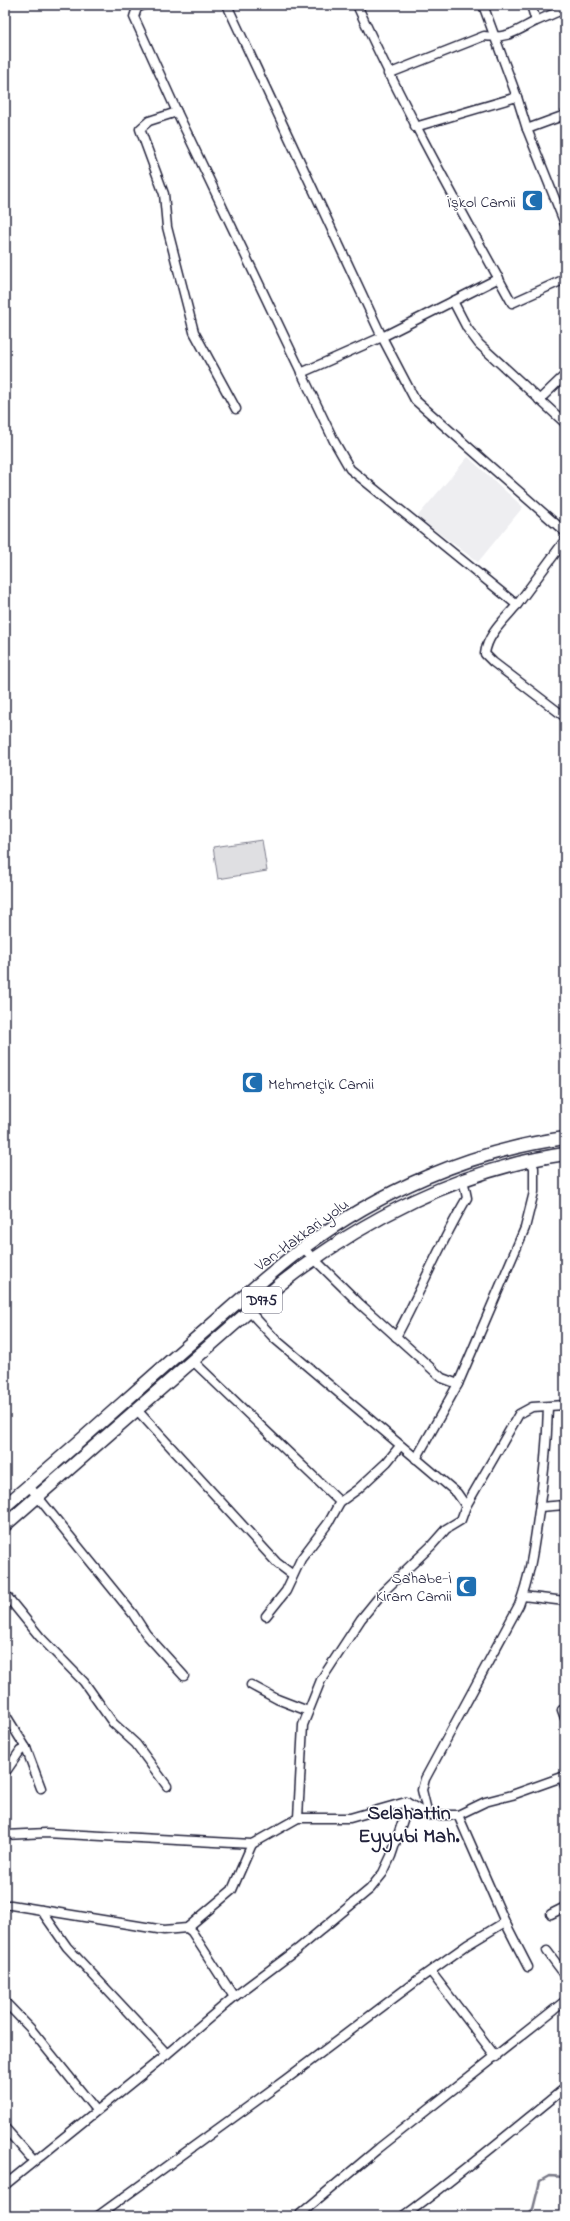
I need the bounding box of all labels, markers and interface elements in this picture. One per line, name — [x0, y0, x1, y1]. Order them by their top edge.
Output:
mosque icon: İşkol Camii — [519, 188, 545, 214]
place label: İşkol Camii — [447, 191, 516, 215]
mosque icon: Mehmetçik Camii — [240, 1070, 266, 1096]
place label: Mehmetçik Camii — [268, 1073, 374, 1097]
street label: Van-Hakkari yolu — [249, 1193, 354, 1279]
road number: D975 — [242, 1287, 282, 1313]
place label: Sahabe-İ Kiram Camii — [376, 1567, 452, 1609]
mosque icon: Sahabe-İ Kiram Camii — [454, 1573, 480, 1599]
district label: Selahattin Eyyubi Mah. — [358, 1800, 460, 1853]

